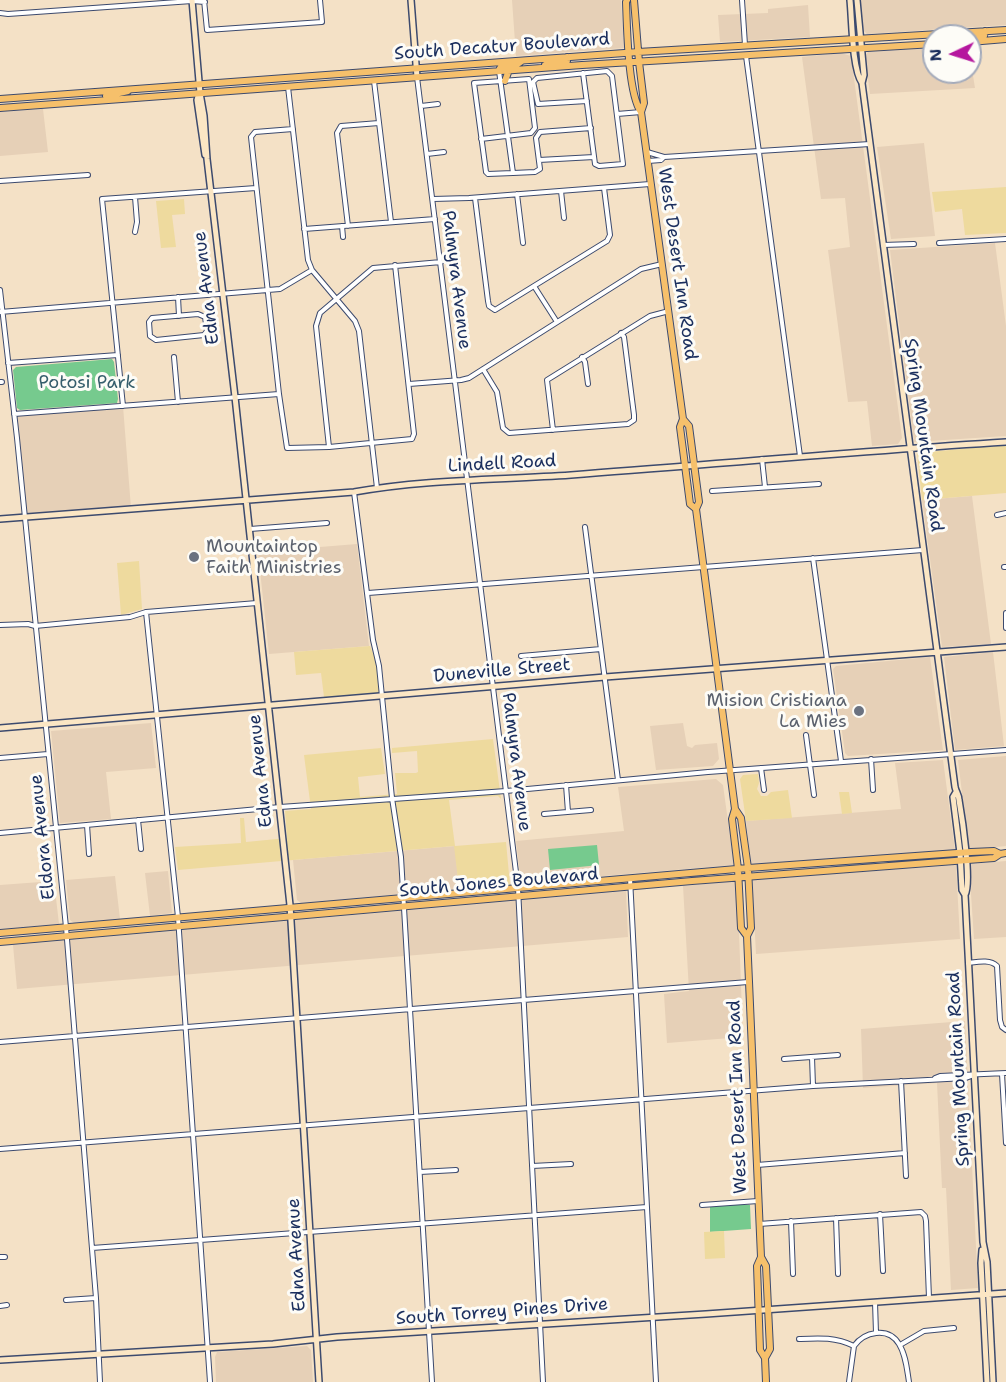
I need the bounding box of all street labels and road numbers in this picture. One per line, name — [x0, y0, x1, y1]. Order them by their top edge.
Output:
street label: South Decatur Boulevard — [393, 29, 611, 65]
street label: West Desert Inn Road — [653, 166, 701, 362]
street label: Palmyra Avenue — [437, 209, 475, 351]
street label: Edna Avenue — [189, 230, 225, 346]
street label: Spring Mountain Road — [899, 337, 947, 533]
street label: Lindell Road — [447, 450, 557, 478]
street label: Duneville Street — [433, 654, 571, 688]
street label: Palmyra Avenue — [497, 691, 535, 833]
street label: Edna Avenue — [244, 713, 278, 829]
street label: Eldora Avenue — [26, 773, 60, 901]
street label: South Jones Boulevard — [398, 864, 600, 902]
street label: Spring Mountain Road — [943, 971, 975, 1167]
street label: West Desert Inn Road — [724, 1000, 752, 1194]
street label: Edna Avenue — [283, 1198, 311, 1312]
street label: South Torrey Pines Drive — [395, 1294, 609, 1330]

